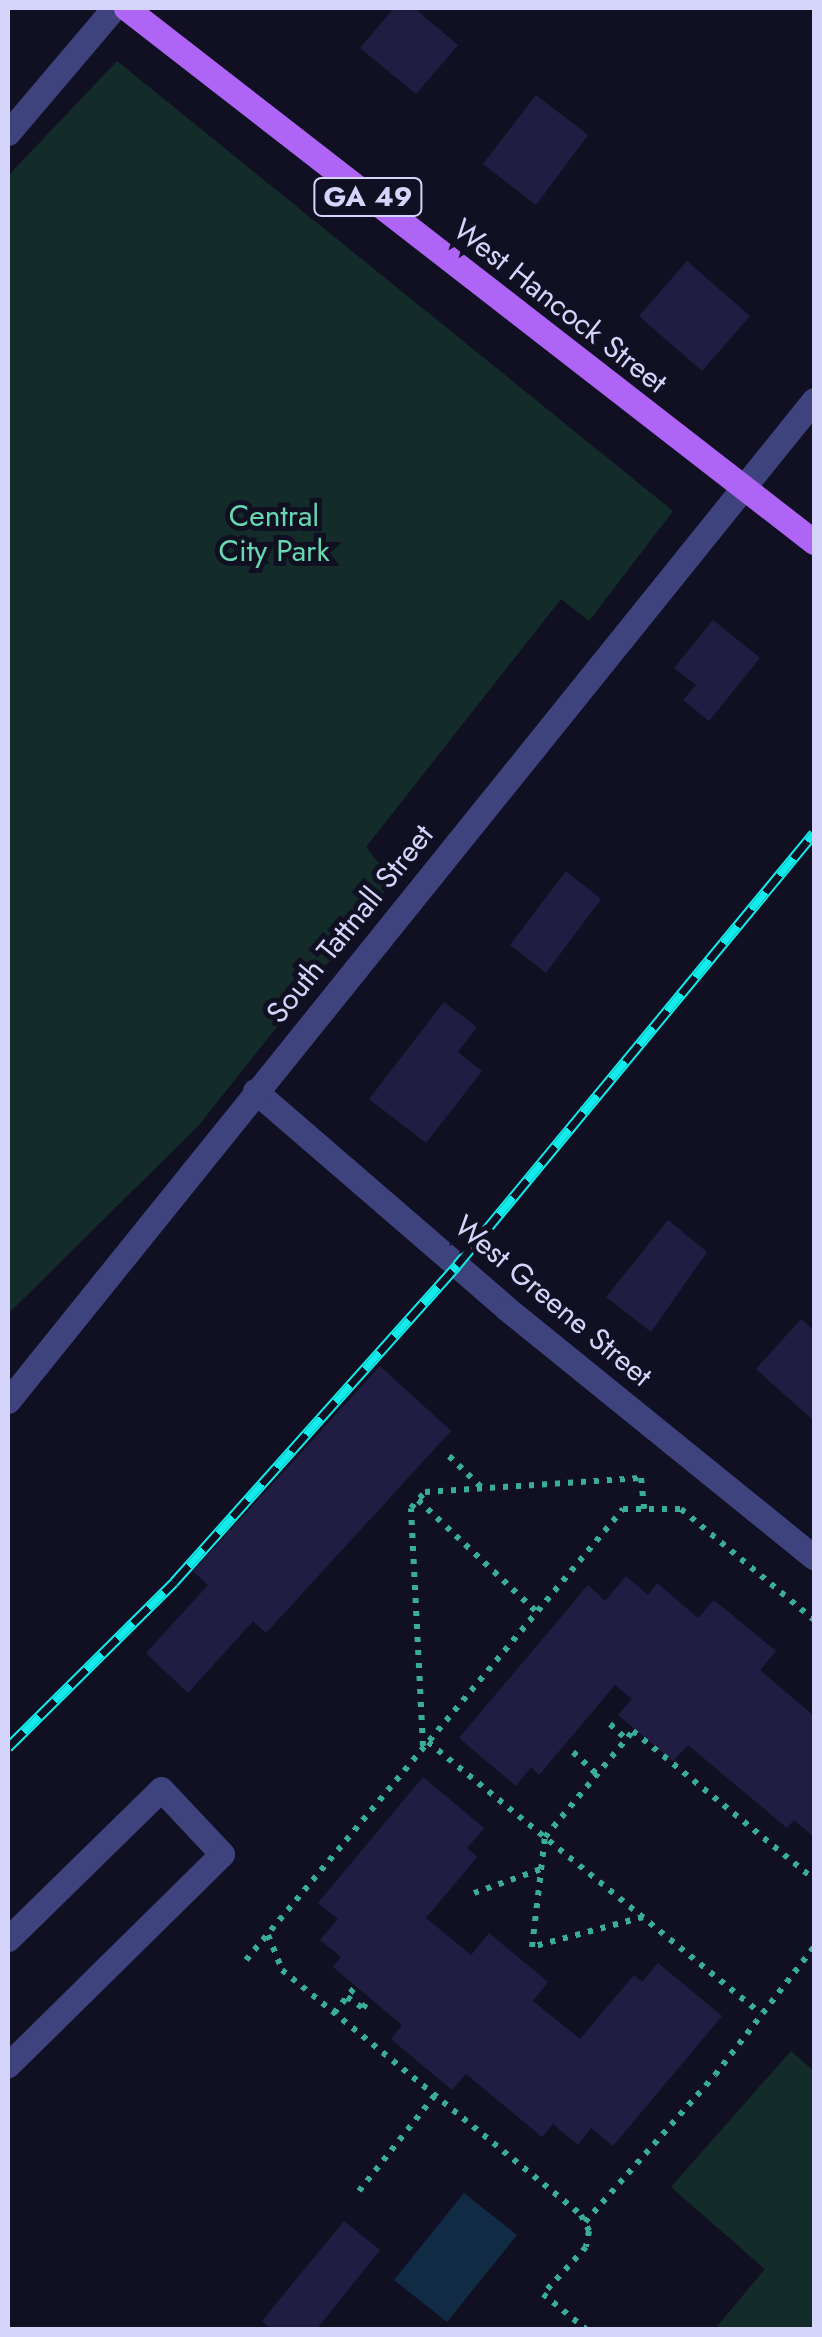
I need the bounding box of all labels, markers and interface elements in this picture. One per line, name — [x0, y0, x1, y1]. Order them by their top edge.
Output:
road number: GA 49 — [313, 174, 423, 220]
street label: West Hancock Street — [446, 211, 674, 401]
park label: Central City Park — [218, 498, 330, 568]
street label: South Tattnall Street — [259, 818, 441, 1030]
street label: West Greene Street — [447, 1208, 659, 1394]

